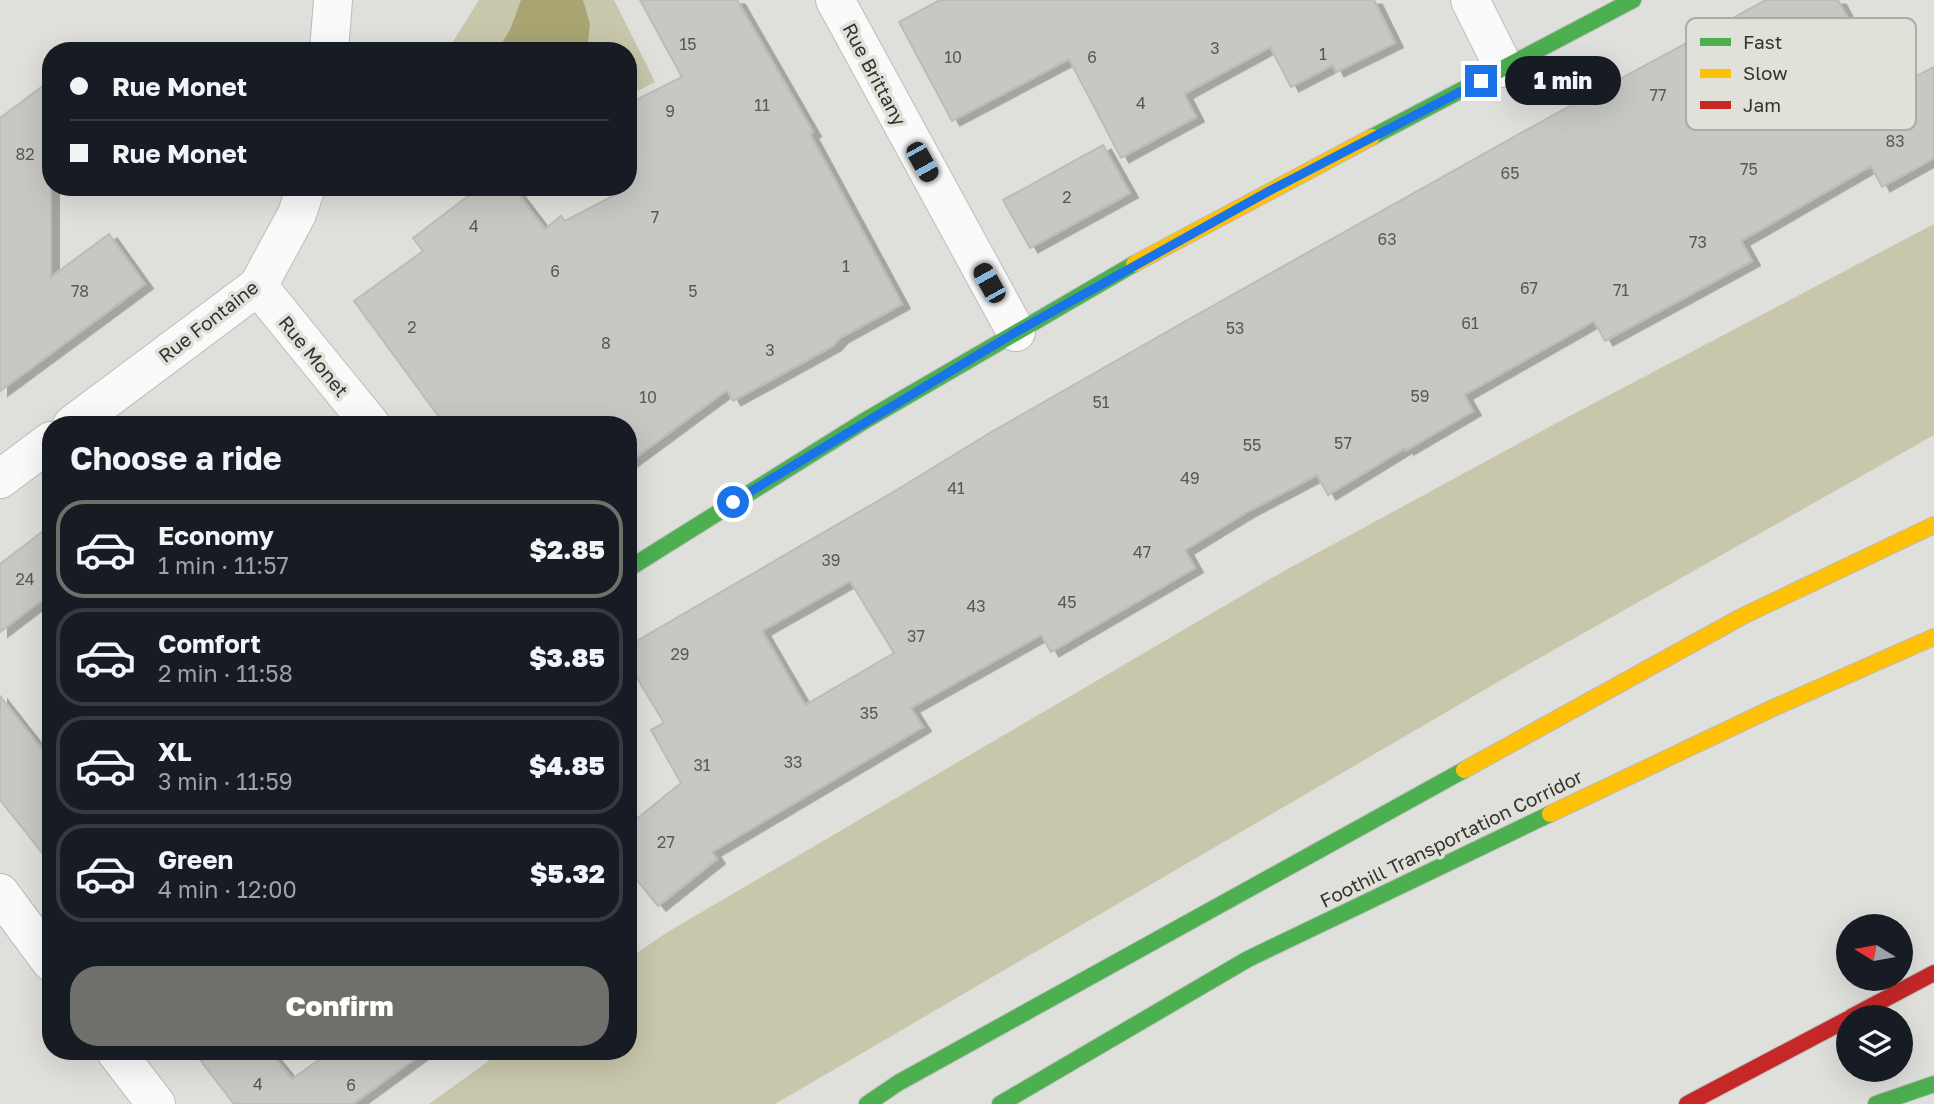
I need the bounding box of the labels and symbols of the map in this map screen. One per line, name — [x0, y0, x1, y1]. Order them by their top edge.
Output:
legend — [1686, 18, 1916, 130]
street label: Rue Brittany — [838, 19, 912, 129]
text: Fast — [1743, 30, 1782, 53]
house number: 15 — [679, 34, 697, 54]
house number: 3 — [1210, 38, 1220, 58]
house number: 1 — [1319, 44, 1327, 64]
house number: 10 — [944, 47, 962, 67]
house number: 6 — [1087, 47, 1097, 67]
callout: 1 min — [1506, 56, 1621, 106]
text: Slow — [1743, 61, 1788, 84]
route end — [1465, 65, 1497, 97]
house number: 77 — [1650, 85, 1666, 105]
house number: 4 — [1136, 93, 1146, 113]
text: Jam — [1743, 93, 1781, 116]
house number: 11 — [754, 95, 770, 115]
house number: 9 — [665, 101, 675, 121]
house number: 83 — [1885, 131, 1905, 151]
car — [903, 139, 942, 185]
house number: 82 — [15, 144, 35, 164]
house number: 75 — [1740, 159, 1758, 179]
house number: 65 — [1501, 163, 1519, 183]
house number: 2 — [1062, 187, 1072, 207]
house number: 7 — [651, 207, 659, 227]
house number: 4 — [469, 216, 479, 236]
house number: 63 — [1377, 229, 1397, 249]
house number: 73 — [1689, 232, 1707, 252]
house number: 1 — [842, 256, 850, 276]
car — [970, 260, 1009, 306]
house number: 6 — [550, 261, 560, 281]
street label: Rue Fontaine — [154, 275, 262, 367]
house number: 67 — [1520, 278, 1538, 298]
house number: 71 — [1613, 280, 1629, 300]
house number: 78 — [71, 281, 89, 301]
house number: 5 — [688, 281, 698, 301]
street label: Rue Monet — [274, 311, 354, 401]
house number: 61 — [1461, 313, 1479, 333]
house number: 2 — [407, 317, 417, 337]
house number: 53 — [1226, 318, 1244, 338]
house number: 8 — [601, 333, 611, 353]
house number: 3 — [765, 340, 775, 360]
house number: 59 — [1411, 386, 1429, 406]
house number: 10 — [639, 387, 657, 407]
house number: 51 — [1092, 392, 1110, 412]
house number: 57 — [1334, 433, 1352, 453]
house number: 55 — [1243, 435, 1261, 455]
house number: 49 — [1180, 468, 1200, 488]
house number: 41 — [947, 478, 965, 498]
route start — [717, 486, 749, 518]
house number: 47 — [1133, 542, 1151, 562]
house number: 39 — [821, 550, 841, 570]
house number: 24 — [15, 569, 35, 589]
house number: 45 — [1057, 592, 1077, 612]
house number: 43 — [966, 596, 986, 616]
house number: 37 — [907, 626, 925, 646]
house number: 29 — [671, 644, 689, 664]
house number: 35 — [860, 703, 878, 723]
house number: 33 — [784, 752, 802, 772]
house number: 31 — [693, 755, 711, 775]
street label: Foothill Transportation Corridor — [1316, 764, 1587, 912]
house number: 27 — [657, 832, 675, 852]
north arrow — [1836, 914, 1913, 990]
house number: 4 — [253, 1074, 263, 1094]
house number: 6 — [346, 1075, 356, 1095]

